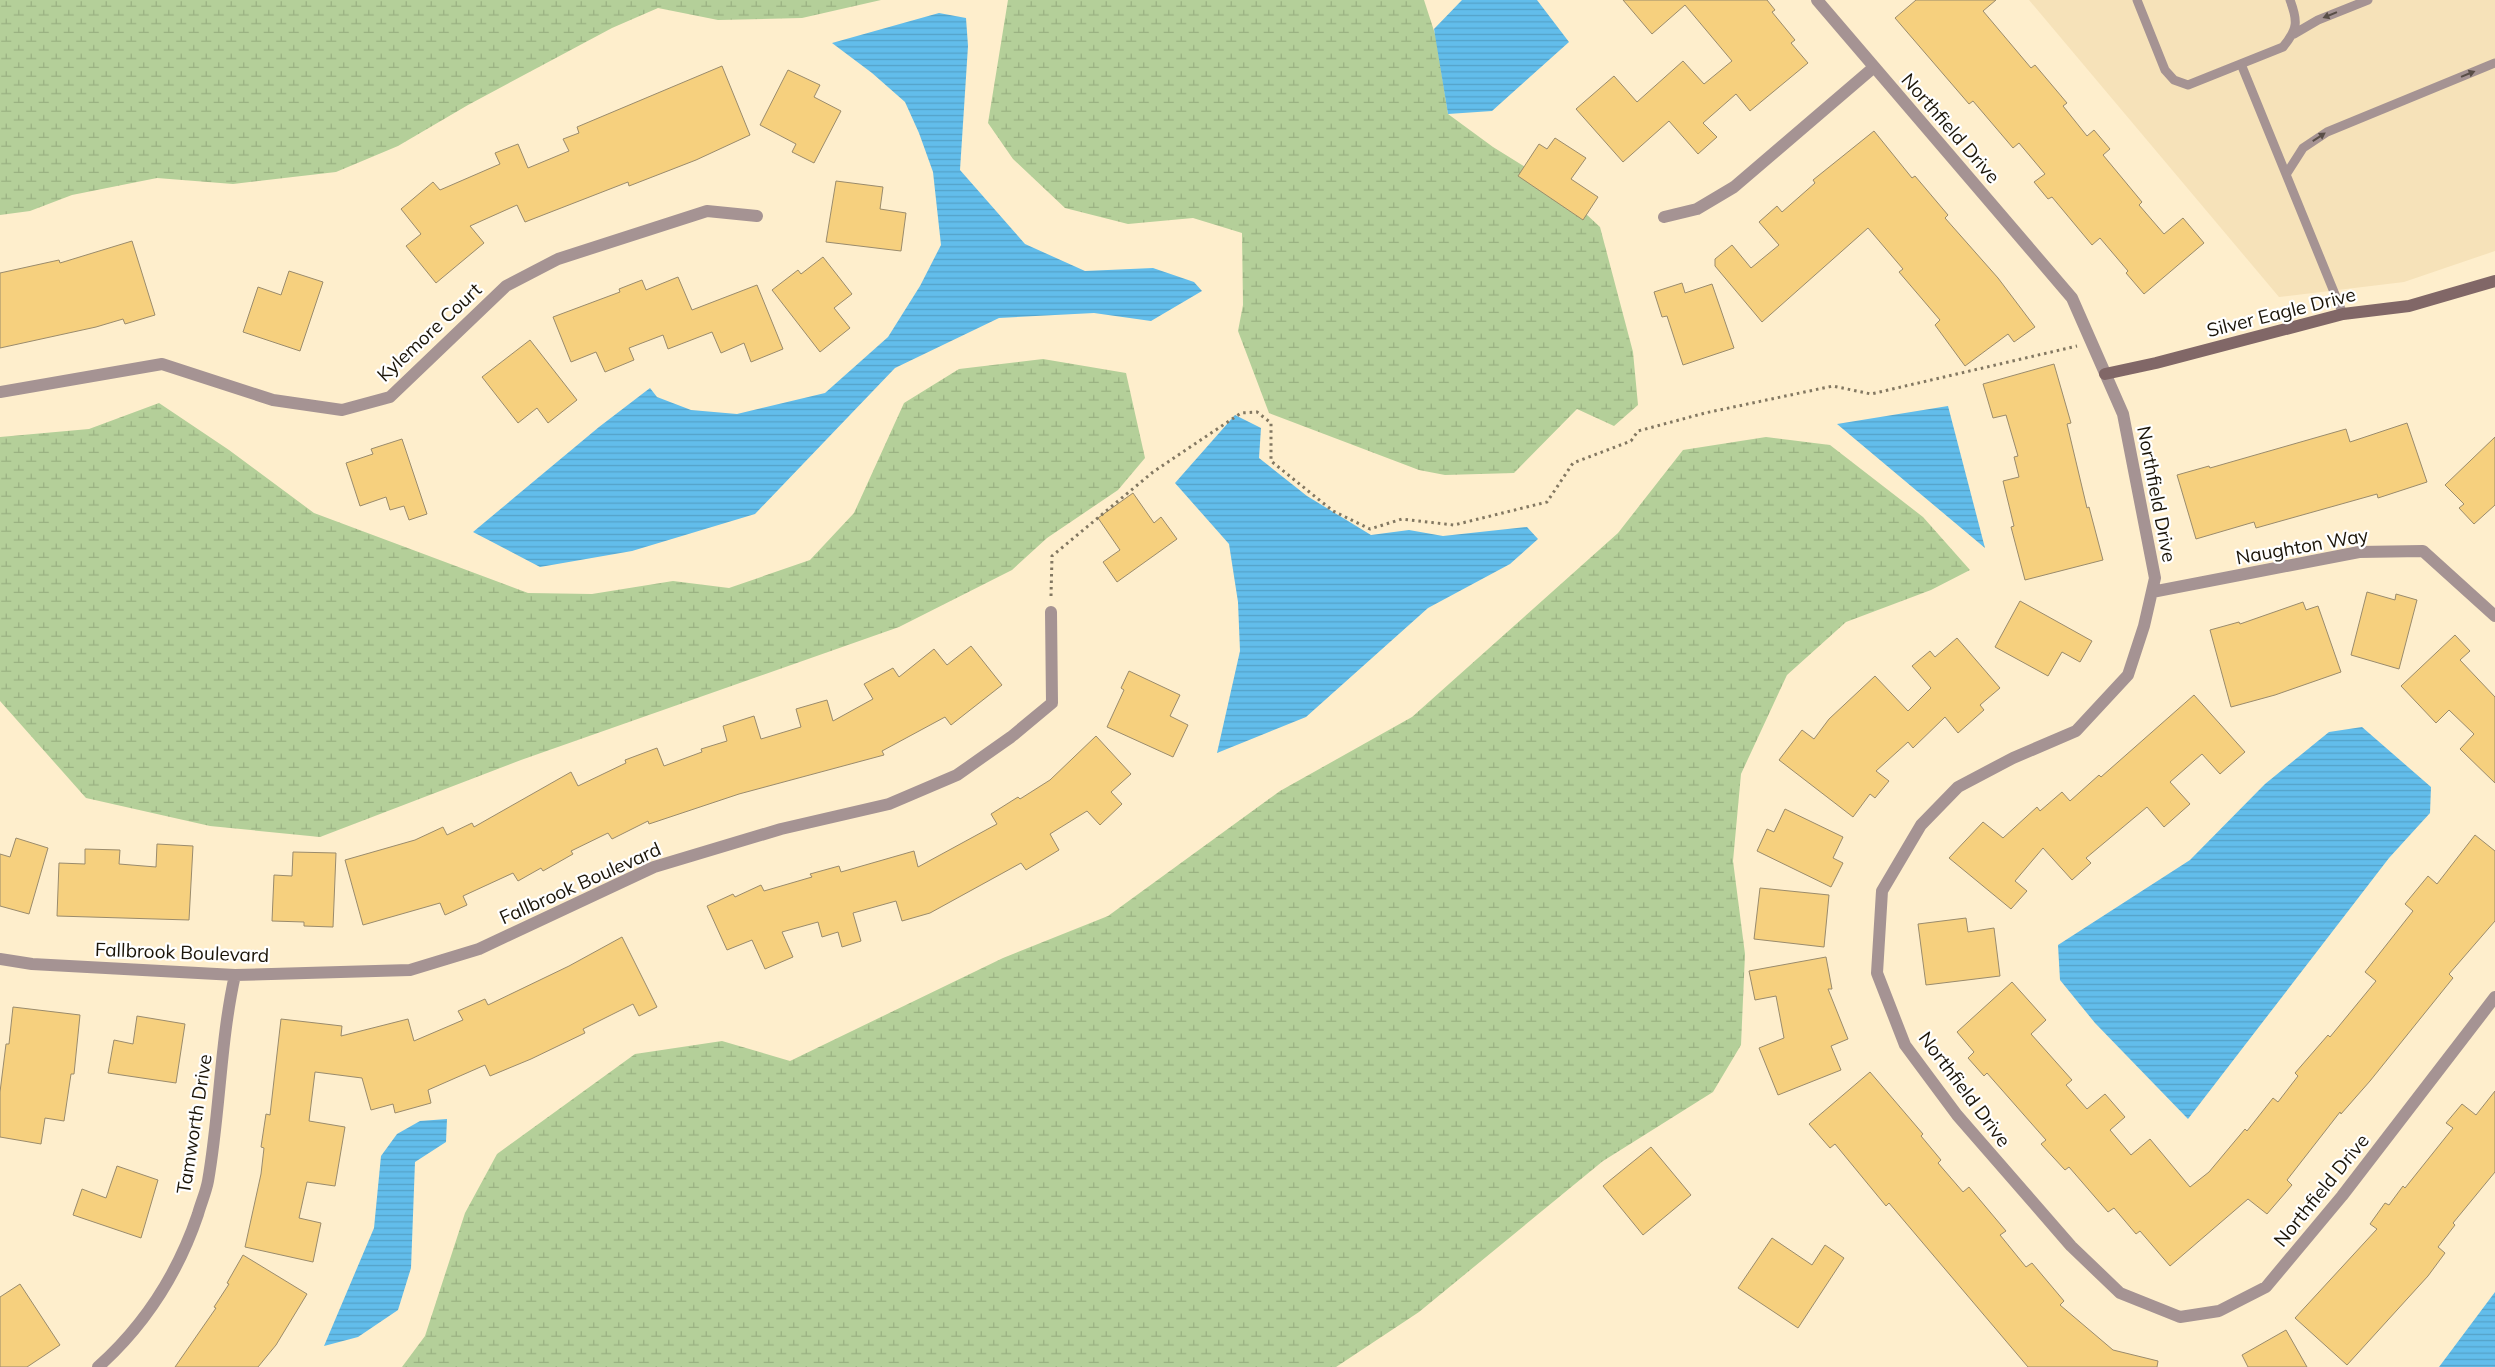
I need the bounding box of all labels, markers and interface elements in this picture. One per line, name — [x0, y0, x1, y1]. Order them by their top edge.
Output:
one-way arrow — [2323, 12, 2337, 20]
street label: Northfield Drive — [1897, 68, 2005, 188]
one-way arrow — [2461, 70, 2476, 78]
one-way arrow — [2312, 132, 2325, 142]
street label: Kylemore Court — [372, 277, 487, 387]
street label: Silver Eagle Drive — [2204, 282, 2358, 342]
street label: Northfield Drive — [2132, 424, 2182, 564]
street label: Naughton Way — [2234, 523, 2370, 569]
street label: Fallbrook Boulevard — [495, 837, 665, 929]
street label: Fallbrook Boulevard — [94, 937, 270, 967]
street label: Northfield Drive — [1914, 1027, 2016, 1151]
street label: Tamworth Drive — [171, 1052, 217, 1196]
street label: Northfield Drive — [2268, 1129, 2374, 1251]

